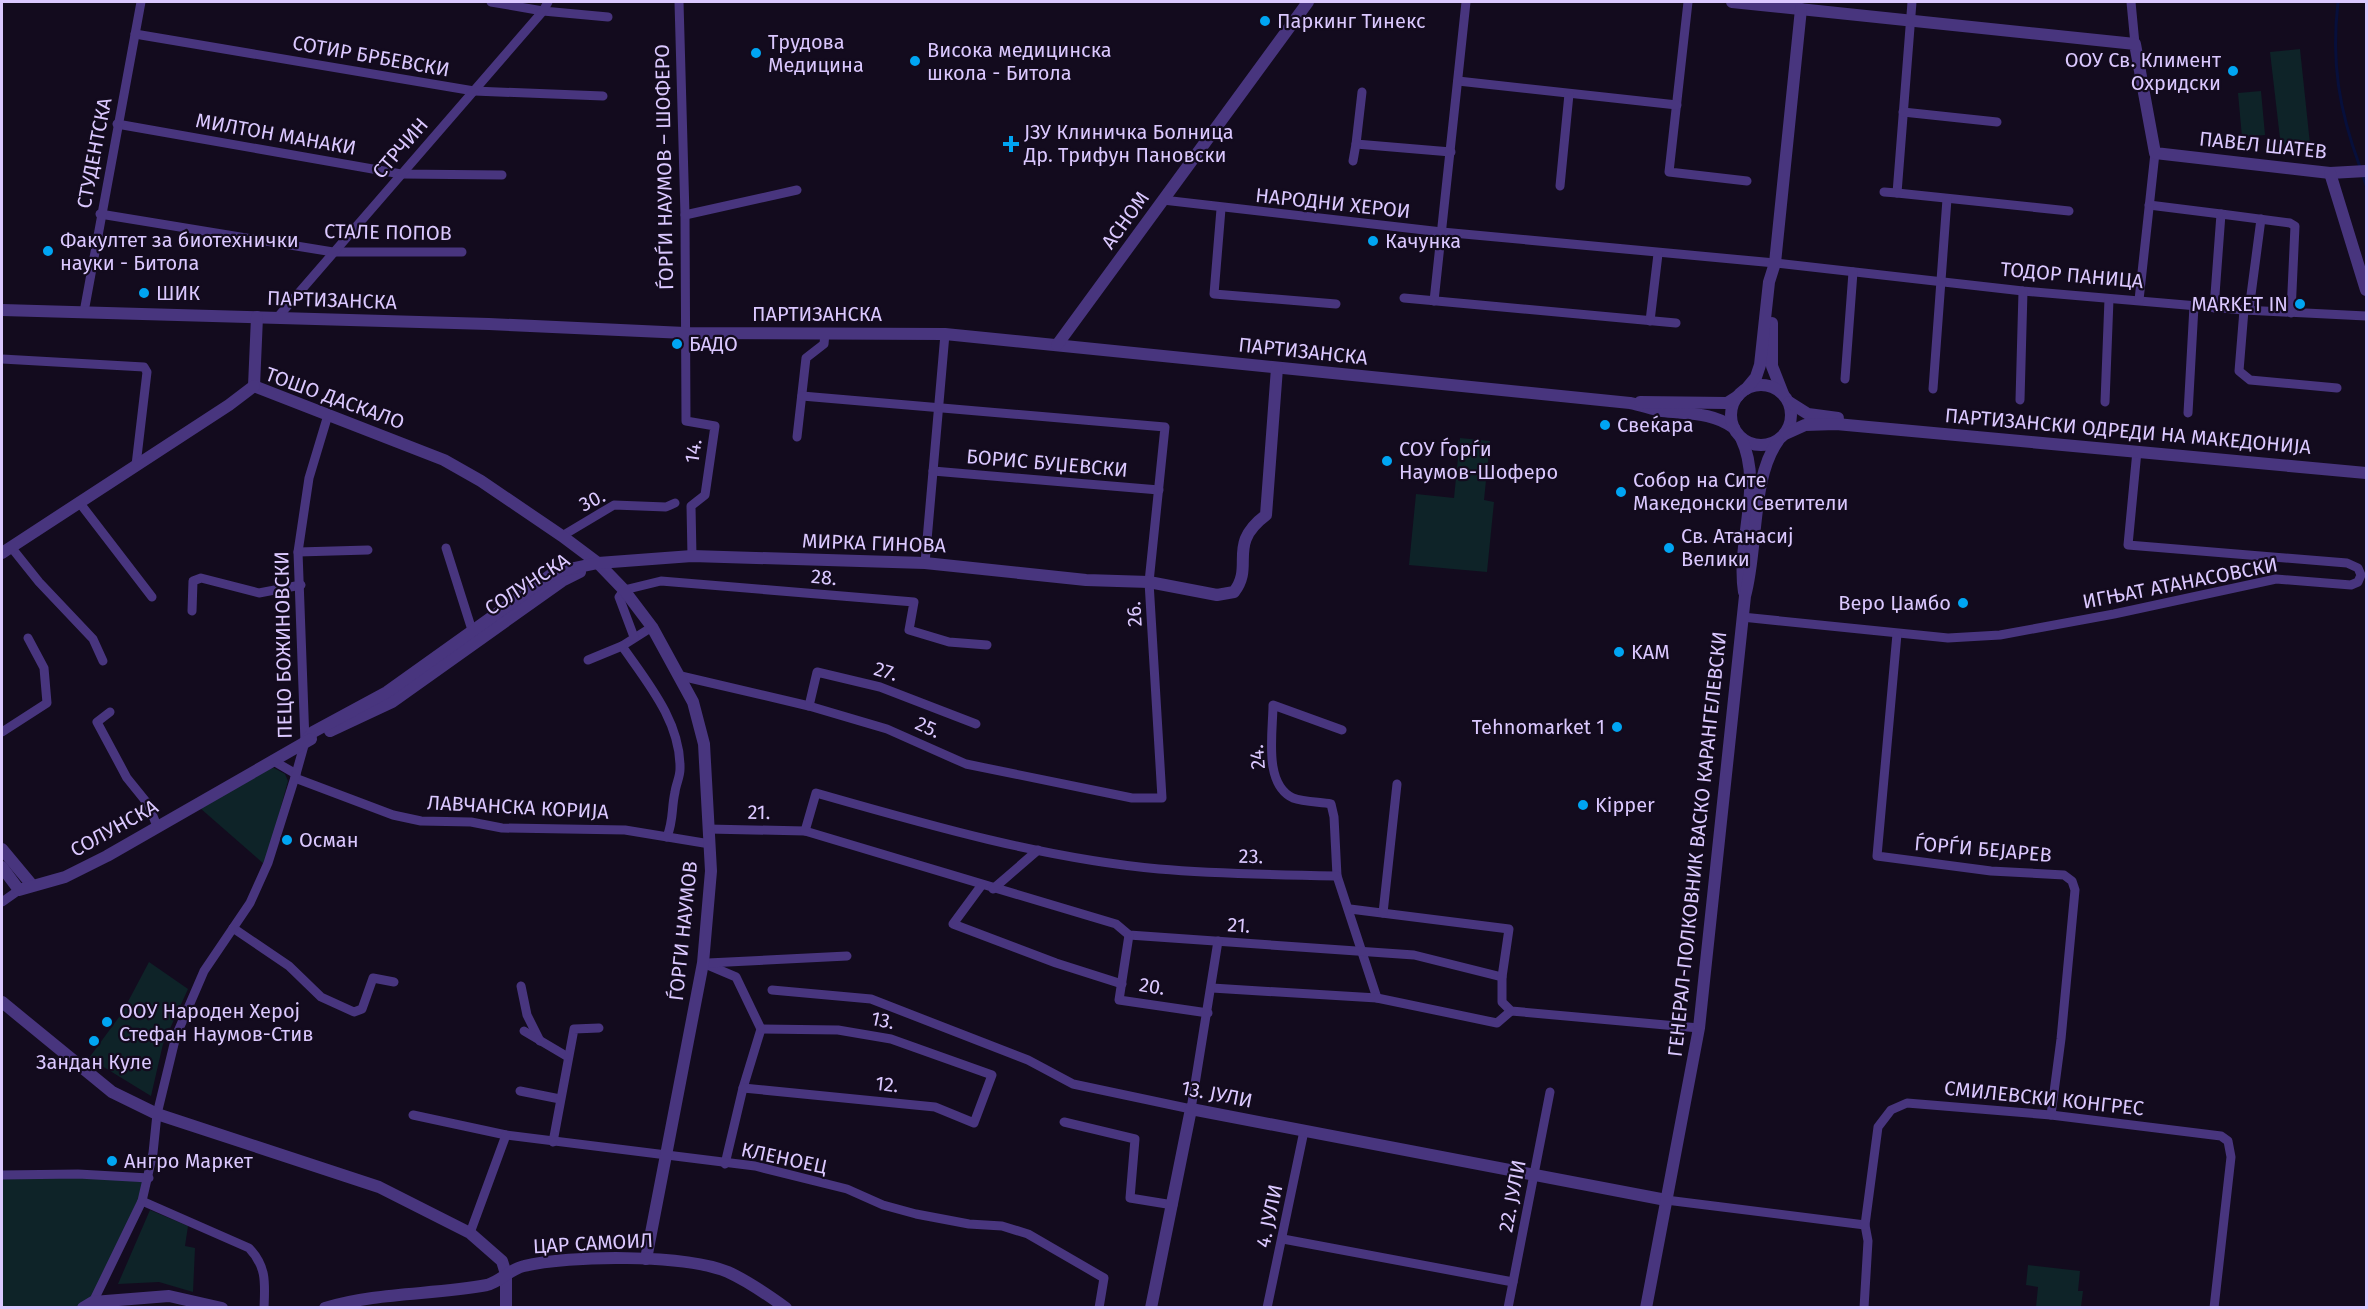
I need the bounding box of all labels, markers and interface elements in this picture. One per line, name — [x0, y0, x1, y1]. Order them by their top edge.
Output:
place label: Паркинг Тинекс — [1277, 9, 1426, 33]
marker: Паркинг Тинекс — [1258, 14, 1272, 28]
street label: СОТИР БРБЕВСКИ — [291, 30, 451, 82]
place label: Трудова Медицина — [768, 30, 864, 77]
place label: Висока медицинска школа - Битола — [927, 38, 1112, 85]
street label: ЃОРЃИ НАУМОВ – ШОФЕРО — [650, 44, 678, 290]
marker: Трудова Медицина — [749, 46, 763, 60]
place label: ООУ Св. Климент Охридски — [2065, 48, 2222, 95]
marker: Висока медицинска школа - Битола — [908, 54, 922, 68]
marker: ООУ Св. Климент Охридски — [2226, 64, 2240, 78]
street label: СТУДЕНТСКА — [72, 95, 117, 210]
street label: МИЛТОН МАНАКИ — [194, 108, 358, 160]
street label: СТРЧИН — [367, 113, 433, 183]
place label: ЈЗУ Клиничка Болница Др. Трифун Пановски — [1023, 120, 1234, 167]
street label: ПАВЕЛ ШАТЕВ — [2198, 126, 2328, 164]
marker: ЈЗУ Клиничка Болница Др. Трифун Пановски — [1002, 135, 1020, 153]
street label: НАРОДНИ ХЕРОИ — [1254, 183, 1412, 223]
street label: АСНОМ — [1096, 187, 1154, 253]
street label: СТАЛЕ ПОПОВ — [324, 219, 452, 245]
place label: Факултет за биотехнички науки - Битола — [60, 228, 299, 275]
place label: Качунка — [1385, 229, 1461, 253]
marker: Качунка — [1366, 234, 1380, 248]
marker: Факултет за биотехнички науки - Битола — [41, 244, 55, 258]
street label: ТОДОР ПАНИЦА — [2000, 257, 2145, 293]
place label: ШИК — [156, 281, 200, 305]
marker: ШИК — [137, 286, 151, 300]
street label: ПАРТИЗАНСКА — [267, 286, 398, 314]
place label: MARKET IN — [2191, 292, 2288, 316]
marker: MARKET IN — [2293, 297, 2307, 311]
street label: ПАРТИЗАНСКА — [752, 302, 882, 326]
place label: БАДО — [689, 332, 738, 356]
street label: ПАРТИЗАНСКА — [1237, 332, 1369, 370]
marker: БАДО — [670, 337, 684, 351]
street label: ТОШО ДАСКАЛО — [262, 362, 408, 434]
street label: ПАРТИЗАНСКИ ОДРЕДИ НА МАКЕДОНИЈА — [1944, 403, 2313, 459]
place label: Свеќара — [1617, 413, 1694, 437]
marker: Свеќара — [1598, 418, 1612, 432]
street label: 14. — [679, 437, 707, 465]
place label: СОУ Ѓорѓи Наумов-Шоферо — [1399, 437, 1558, 484]
street label: БОРИС БУЏЕВСКИ — [965, 444, 1129, 482]
marker: СОУ Ѓорѓи Наумов-Шоферо — [1380, 454, 1394, 468]
place label: Собор на Сите Македонски Светители — [1633, 468, 1849, 515]
street label: 30. — [575, 483, 609, 517]
marker: Собор на Сите Македонски Светители — [1614, 485, 1628, 499]
place label: Св. Атанасиј Велики — [1681, 524, 1794, 571]
street label: МИРКА ГИНОВА — [802, 528, 947, 558]
marker: Св. Атанасиј Велики — [1662, 541, 1676, 555]
street label: СОЛУНСКА — [480, 547, 574, 620]
street label: ПЕЦО БОЖИНОВСКИ — [269, 551, 297, 739]
street label: ИГЊАТ АТАНАСОВСКИ — [2080, 552, 2280, 614]
street label: 28. — [810, 564, 838, 590]
place label: Веро Џамбо — [1838, 591, 1951, 615]
marker: Веро Џамбо — [1956, 596, 1970, 610]
street label: 26. — [1121, 601, 1147, 627]
street label: ГЕНЕРАЛ-ПОЛКОВНИК ВАСКО КАРАНГЕЛЕВСКИ — [1663, 630, 1731, 1058]
place label: KAM — [1631, 640, 1670, 664]
marker: KAM — [1612, 645, 1626, 659]
street label: 27. — [871, 656, 901, 686]
street label: 25. — [912, 711, 944, 743]
place label: Tehnomarket 1 — [1472, 715, 1605, 739]
marker: Tehnomarket 1 — [1610, 720, 1624, 734]
street label: 24. — [1244, 744, 1270, 770]
street label: ЛАВЧАНСКА КОРИЈА — [426, 790, 610, 824]
place label: Kipper — [1595, 793, 1655, 817]
street label: СОЛУНСКА — [66, 794, 162, 862]
marker: Kipper — [1576, 798, 1590, 812]
street label: 21. — [747, 800, 771, 824]
place label: Осман — [299, 828, 359, 852]
street label: ЃОРЃИ БЕЈАРЕВ — [1913, 831, 2053, 867]
marker: Осман — [280, 833, 294, 847]
street label: 23. — [1238, 844, 1264, 868]
street label: ЃОРГИ НАУМОВ — [664, 860, 702, 1002]
street label: 21. — [1227, 912, 1251, 938]
street label: 20. — [1137, 972, 1167, 1000]
place label: ООУ Народен Херој Стефан Наумов-Стив — [119, 999, 313, 1046]
street label: 13. — [869, 1006, 897, 1034]
marker: ООУ Народен Херој Стефан Наумов-Стив — [100, 1015, 114, 1029]
marker: Зандан Куле — [87, 1034, 101, 1048]
place label: Зандан Куле — [36, 1050, 152, 1074]
street label: 12. — [874, 1071, 900, 1097]
street label: 13. ЈУЛИ — [1179, 1075, 1255, 1113]
street label: СМИЛЕВСКИ КОНГРЕС — [1943, 1076, 2145, 1120]
street label: КЛЕНОЕЦ — [739, 1137, 829, 1179]
place label: Ангро Маркет — [124, 1149, 254, 1173]
marker: Ангро Маркет — [105, 1154, 119, 1168]
street label: 22. ЈУЛИ — [1493, 1158, 1531, 1234]
street label: 4. ЈУЛИ — [1251, 1182, 1287, 1250]
street label: ЦАР САМОИЛ — [532, 1228, 654, 1258]

